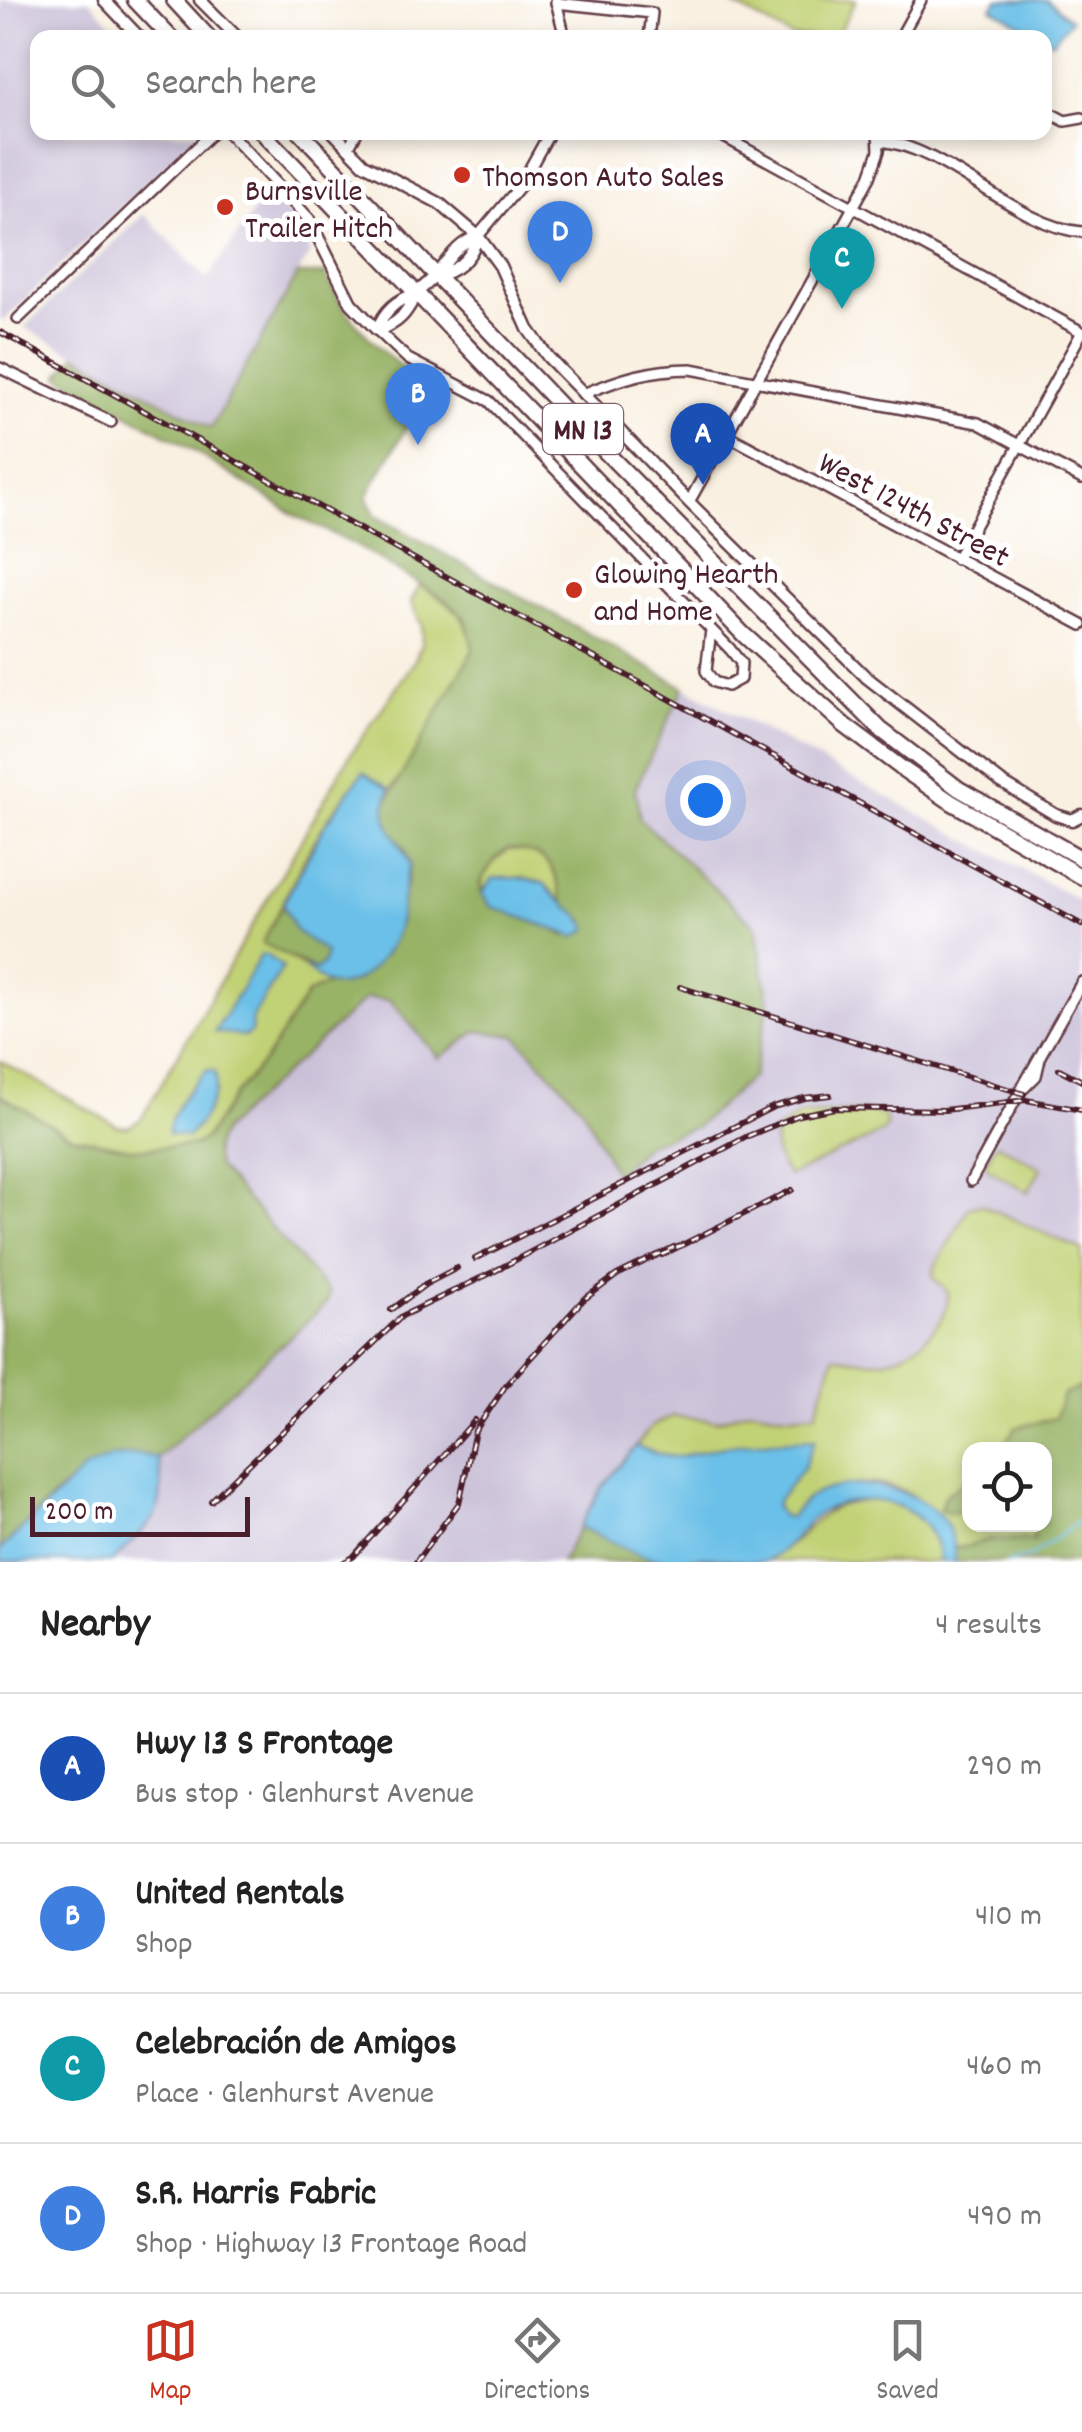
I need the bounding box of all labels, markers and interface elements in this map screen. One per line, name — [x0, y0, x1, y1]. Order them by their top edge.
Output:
search box — [30, 30, 1052, 140]
icon: search — [65, 58, 120, 113]
text: Search here — [145, 58, 317, 113]
place label: Thomson Auto Sales — [482, 157, 724, 203]
marker: Thomson Auto Sales — [451, 164, 473, 186]
place label: Burnsville Trailer Hitch — [245, 171, 393, 254]
marker: Burnsville Trailer Hitch — [214, 196, 236, 218]
pin: D — [528, 200, 592, 283]
pin: C — [810, 226, 874, 309]
pin: B — [386, 362, 450, 445]
pin: A — [670, 402, 736, 485]
road number: MN 13 — [543, 404, 623, 454]
street label: West 124th Street — [809, 443, 1017, 582]
place label: Glowing Hearth and Home — [594, 554, 778, 637]
marker: Glowing Hearth and Home — [563, 579, 585, 601]
your location — [680, 775, 731, 826]
map controls — [962, 1442, 1052, 1532]
button: locate — [962, 1442, 1052, 1532]
scale bar — [30, 1492, 250, 1536]
text: 200 m — [45, 1494, 113, 1534]
text: Nearby — [40, 1597, 150, 1657]
text: 4 results — [935, 1604, 1042, 1650]
text: Hwy 13 S Frontage — [135, 1718, 393, 1773]
text: A — [64, 1745, 81, 1791]
text: 290 m — [967, 1745, 1042, 1791]
text: Bus stop · Glenhurst Avenue — [135, 1773, 474, 1819]
text: United Rentals — [135, 1868, 345, 1923]
text: B — [65, 1895, 80, 1941]
text: 410 m — [975, 1895, 1042, 1941]
text: Shop — [135, 1923, 193, 1969]
text: Celebración de Amigos — [135, 2018, 457, 2073]
text: C — [65, 2045, 80, 2091]
text: 460 m — [966, 2045, 1042, 2091]
text: Place · Glenhurst Avenue — [135, 2073, 434, 2119]
text: S.R. Harris Fabric — [135, 2168, 376, 2223]
text: D — [64, 2195, 81, 2241]
text: 490 m — [967, 2195, 1042, 2241]
text: Shop · Highway 13 Frontage Road — [135, 2223, 527, 2269]
tab: Map — [143, 2313, 198, 2413]
tab: Directions — [484, 2313, 590, 2413]
tab: Saved — [876, 2313, 939, 2413]

